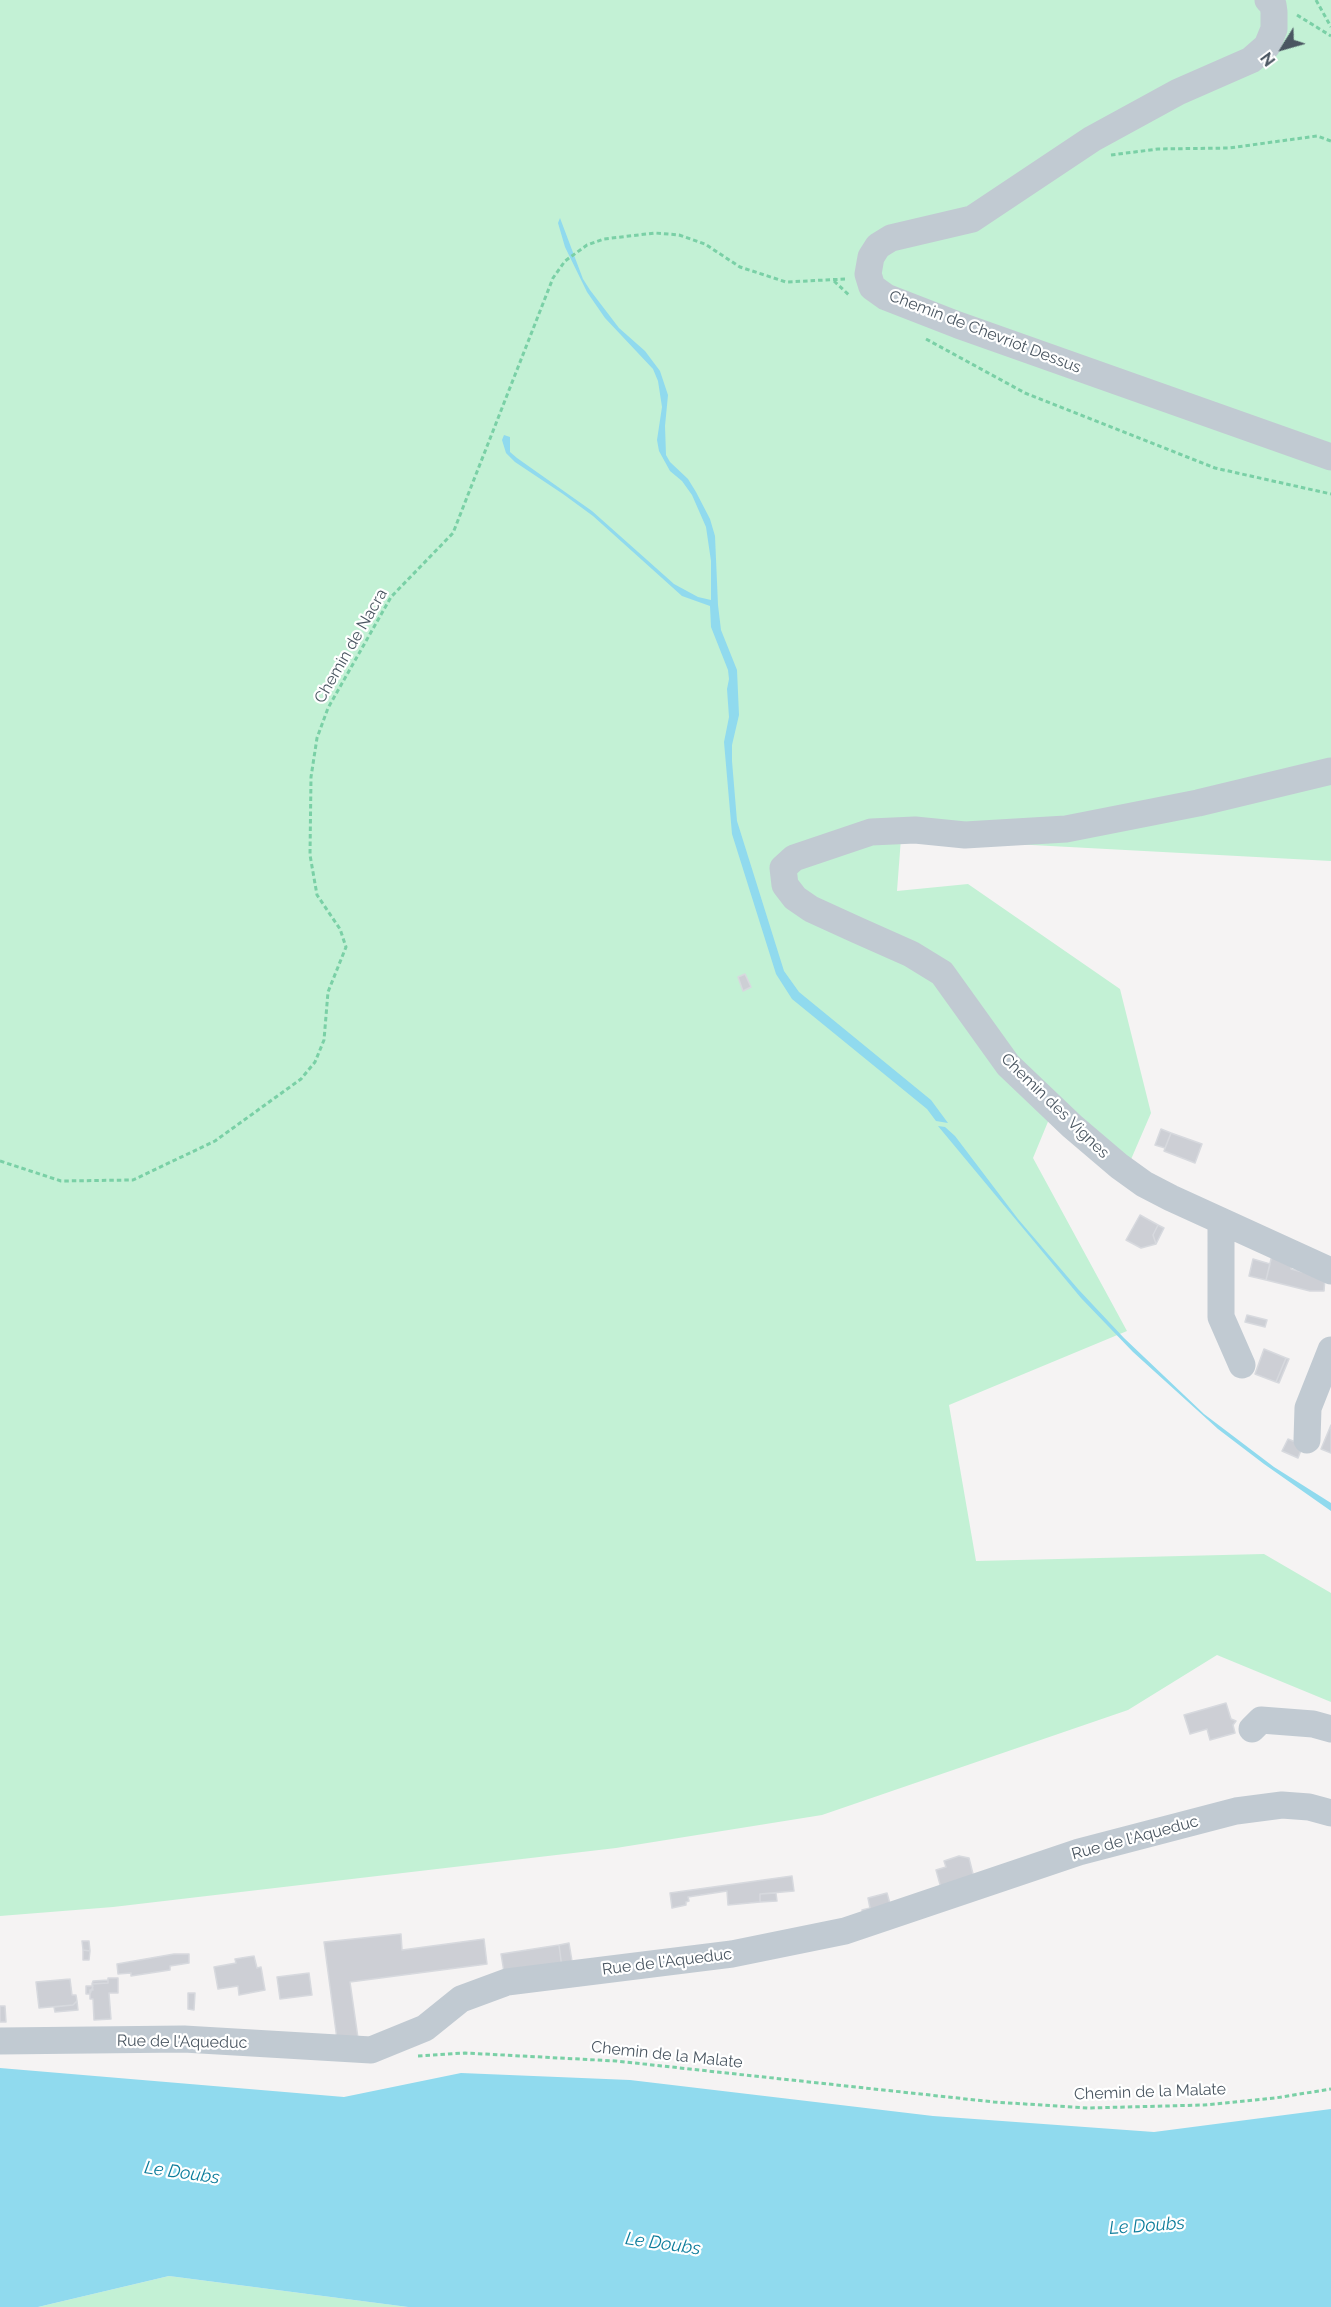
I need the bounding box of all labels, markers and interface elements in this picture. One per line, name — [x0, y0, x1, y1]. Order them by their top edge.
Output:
north arrow — [1253, 18, 1313, 78]
text: N — [1257, 49, 1279, 70]
street label: Chemin de Chevriot Dessus — [886, 286, 1084, 378]
street label: Chemin de Nacra — [310, 585, 392, 707]
street label: Chemin des Vignes — [997, 1049, 1113, 1163]
street label: Rue de l'Aqueduc — [1069, 1812, 1201, 1864]
street label: Rue de l'Aqueduc — [601, 1945, 733, 1979]
street label: Rue de l'Aqueduc — [117, 2031, 247, 2053]
street label: Chemin de la Malate — [590, 2037, 744, 2073]
street label: Chemin de la Malate — [1074, 2080, 1226, 2104]
water label: Le Doubs — [143, 2157, 221, 2189]
water label: Le Doubs — [1108, 2213, 1186, 2239]
water label: Le Doubs — [624, 2228, 702, 2260]

